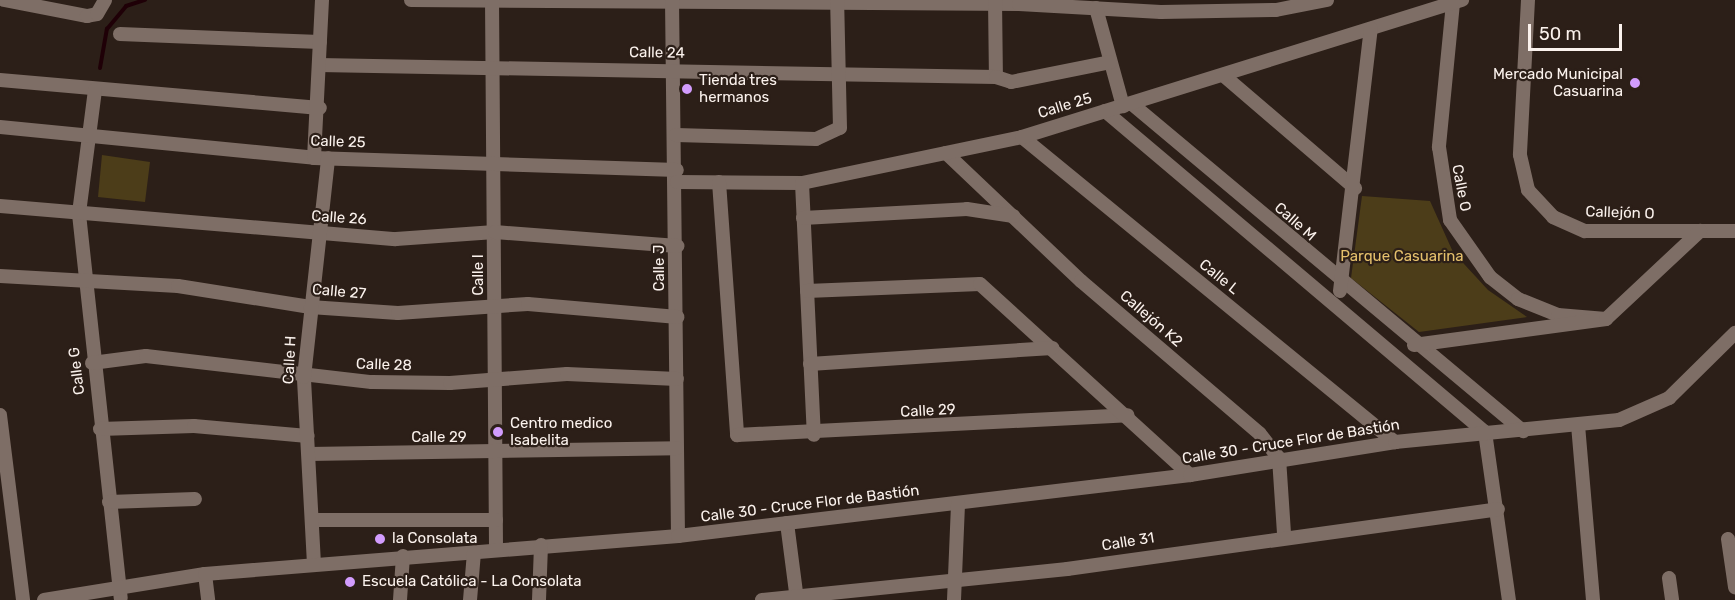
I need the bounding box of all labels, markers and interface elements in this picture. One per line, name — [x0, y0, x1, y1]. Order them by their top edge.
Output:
scale bar — [1531, 12, 1626, 50]
text: 50 m — [1539, 23, 1582, 45]
street label: Calle 24 — [629, 44, 685, 62]
place label: Mercado Municipal Casuarina — [1493, 65, 1623, 100]
place label: Tienda tres hermanos — [699, 71, 777, 106]
marker: Mercado Municipal Casuarina — [1628, 76, 1642, 90]
marker: Tienda tres hermanos — [680, 82, 694, 96]
street label: Calle 25 — [1036, 89, 1094, 123]
street label: Calle 25 — [310, 132, 366, 152]
street label: Calle O — [1448, 163, 1474, 213]
street label: Calle M — [1270, 199, 1320, 245]
street label: Callejón O — [1585, 203, 1655, 223]
street label: Calle 26 — [311, 207, 367, 229]
street label: Calle J — [651, 244, 669, 292]
park label: Parque Casuarina — [1340, 248, 1464, 266]
street label: Calle I — [470, 254, 488, 296]
street label: Calle L — [1195, 256, 1243, 298]
street label: Calle 27 — [311, 281, 367, 303]
street label: Callejón K2 — [1116, 287, 1186, 351]
street label: Calle H — [280, 335, 300, 385]
street label: Calle G — [65, 346, 89, 396]
street label: Calle 28 — [356, 355, 412, 375]
street label: Calle 29 — [900, 401, 956, 421]
place label: Centro medico Isabelita — [510, 414, 612, 449]
street label: Calle 30 - Cruce Flor de Bastión — [1181, 416, 1401, 468]
marker: Centro medico Isabelita — [491, 425, 505, 439]
street label: Calle 29 — [411, 429, 467, 447]
street label: Calle 30 - Cruce Flor de Bastión — [700, 482, 920, 526]
street label: Calle 31 — [1101, 529, 1155, 555]
place label: la Consolata — [392, 530, 478, 548]
marker: la Consolata — [373, 532, 387, 546]
place label: Escuela Católica - La Consolata — [362, 573, 582, 591]
marker: Escuela Católica - La Consolata — [343, 575, 357, 589]

